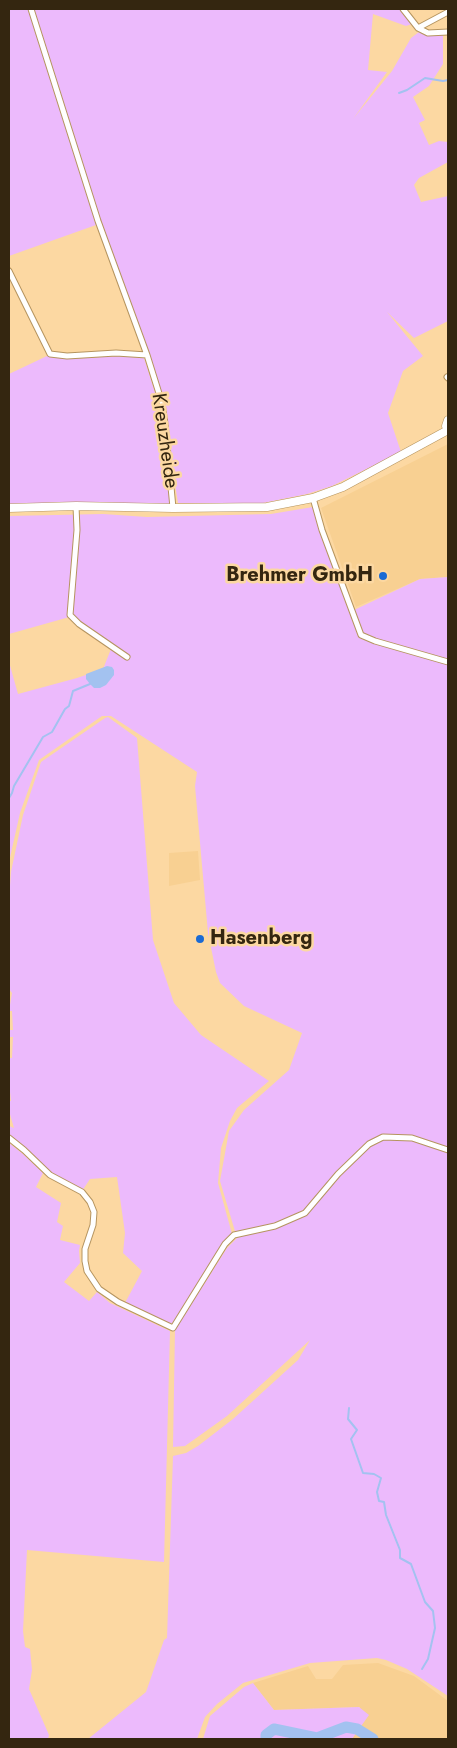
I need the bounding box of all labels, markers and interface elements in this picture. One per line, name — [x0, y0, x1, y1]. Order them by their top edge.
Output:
street label: Kreuzheide — [145, 392, 183, 490]
place label: Brehmer GmbH — [226, 564, 373, 588]
marker: Brehmer GmbH — [377, 570, 389, 582]
place label: Hasenberg — [210, 927, 312, 951]
marker: Hasenberg — [194, 933, 206, 945]

